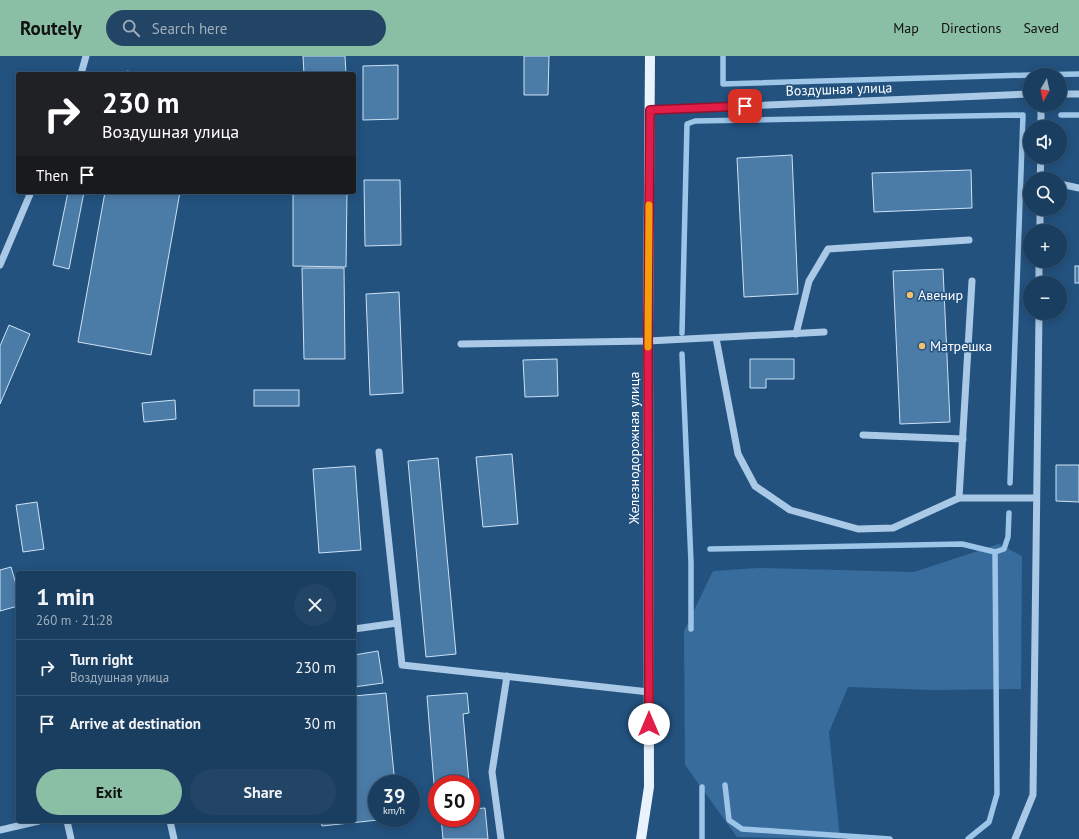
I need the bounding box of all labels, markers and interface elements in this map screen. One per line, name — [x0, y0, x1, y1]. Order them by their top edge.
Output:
search box — [106, 10, 386, 46]
text: Routely — [20, 16, 82, 40]
icon: search — [120, 17, 142, 39]
text: Search here — [152, 19, 227, 38]
text: Map — [893, 19, 919, 37]
text: Directions — [941, 19, 1001, 37]
text: Saved — [1023, 19, 1059, 37]
north arrow — [1023, 68, 1067, 112]
map controls — [1023, 68, 1067, 320]
street label: Воздушная улица — [785, 78, 893, 100]
text: 230 m — [102, 84, 179, 121]
icon: right — [36, 88, 88, 140]
pin — [728, 89, 762, 123]
icon: arrive — [734, 95, 756, 117]
text: Воздушная улица — [102, 120, 239, 143]
button: sound — [1023, 120, 1067, 164]
icon: arrive — [76, 164, 98, 186]
text: Then — [36, 166, 68, 185]
button: search — [1023, 172, 1067, 216]
button: + — [1023, 224, 1067, 268]
button: − — [1023, 276, 1067, 320]
place label: Авенир — [918, 286, 963, 304]
marker: Авенир — [905, 290, 915, 300]
place label: Матрешка — [930, 337, 992, 355]
marker: Матрешка — [917, 341, 927, 351]
street label: Железнодорожная улица — [625, 372, 643, 525]
text: 1 min — [36, 581, 95, 612]
button: close — [294, 584, 336, 626]
text: 260 m · 21:28 — [36, 612, 113, 629]
text: Turn right — [70, 650, 133, 669]
icon: right — [36, 657, 58, 679]
text: 230 m — [295, 658, 336, 677]
text: Воздушная улица — [70, 669, 169, 686]
position arrow — [628, 703, 670, 745]
icon: arrive — [36, 713, 58, 735]
text: Arrive at destination — [70, 714, 201, 733]
text: 30 m — [303, 714, 336, 733]
button: Exit — [36, 769, 182, 815]
button: Share — [190, 769, 336, 815]
speed limit sign: 50 — [428, 775, 480, 827]
text: 39 — [383, 783, 405, 809]
text: km/h — [383, 804, 405, 817]

